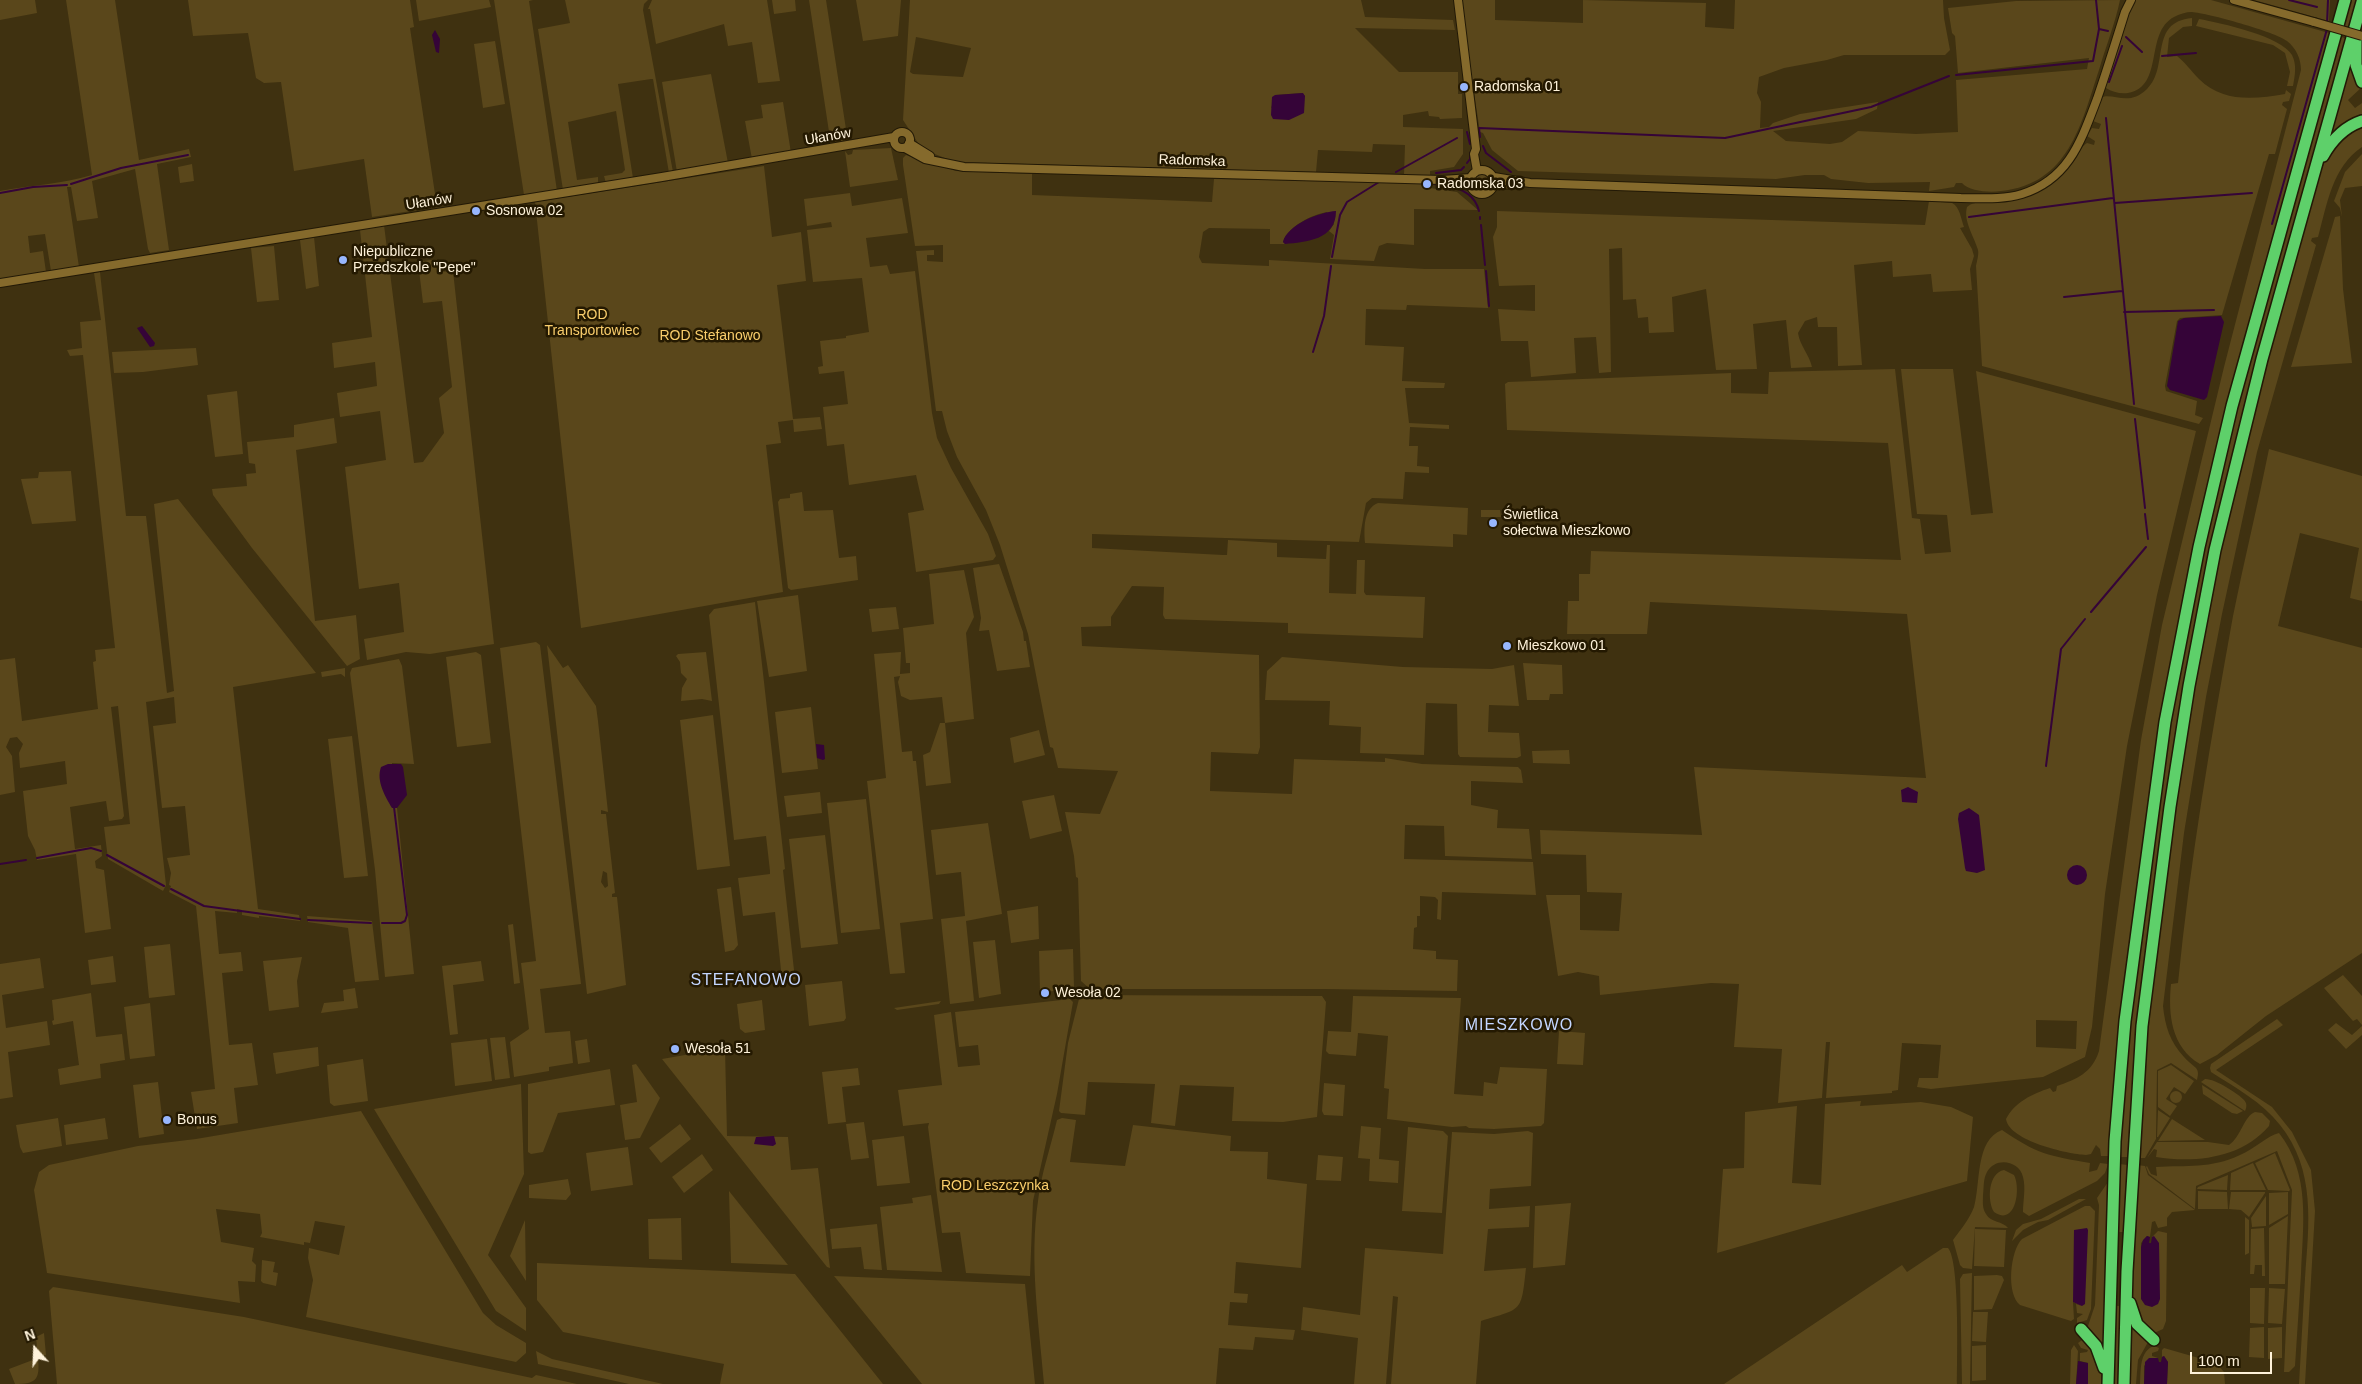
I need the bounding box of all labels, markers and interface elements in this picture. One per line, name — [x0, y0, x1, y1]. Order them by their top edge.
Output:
place label: Radomska 01 — [1474, 79, 1560, 95]
marker: Radomska 01 — [1458, 81, 1470, 93]
street label: Ułanów — [804, 125, 852, 149]
street label: Radomska — [1158, 151, 1226, 171]
place label: Radomska 03 — [1437, 176, 1523, 192]
marker: Radomska 03 — [1421, 178, 1433, 190]
street label: Ułanów — [405, 190, 453, 214]
place label: Sosnowa 02 — [486, 203, 563, 219]
marker: Sosnowa 02 — [470, 205, 482, 217]
place label: Niepubliczne Przedszkole "Pepe" — [353, 244, 476, 276]
marker: Niepubliczne Przedszkole "Pepe" — [337, 254, 349, 266]
park label: ROD Transportowiec — [544, 307, 640, 340]
park label: ROD Stefanowo — [659, 328, 761, 344]
place label: Świetlica sołectwa Mieszkowo — [1503, 507, 1631, 540]
marker: Świetlica sołectwa Mieszkowo — [1487, 517, 1499, 529]
place label: Mieszkowo 01 — [1517, 638, 1606, 654]
marker: Mieszkowo 01 — [1501, 640, 1513, 652]
district label: STEFANOWO — [689, 971, 803, 991]
place label: Wesoła 02 — [1055, 985, 1121, 1001]
marker: Wesoła 02 — [1039, 987, 1051, 999]
district label: MIESZKOWO — [1464, 1016, 1574, 1036]
place label: Wesoła 51 — [685, 1041, 751, 1057]
marker: Wesoła 51 — [669, 1043, 681, 1055]
place label: Bonus — [177, 1112, 217, 1128]
marker: Bonus — [161, 1114, 173, 1126]
park label: ROD Leszczynka — [941, 1178, 1049, 1194]
north arrow — [10, 1324, 60, 1374]
text: N — [22, 1326, 37, 1344]
scale bar — [2192, 1342, 2274, 1374]
text: 100 m — [2198, 1352, 2240, 1369]

